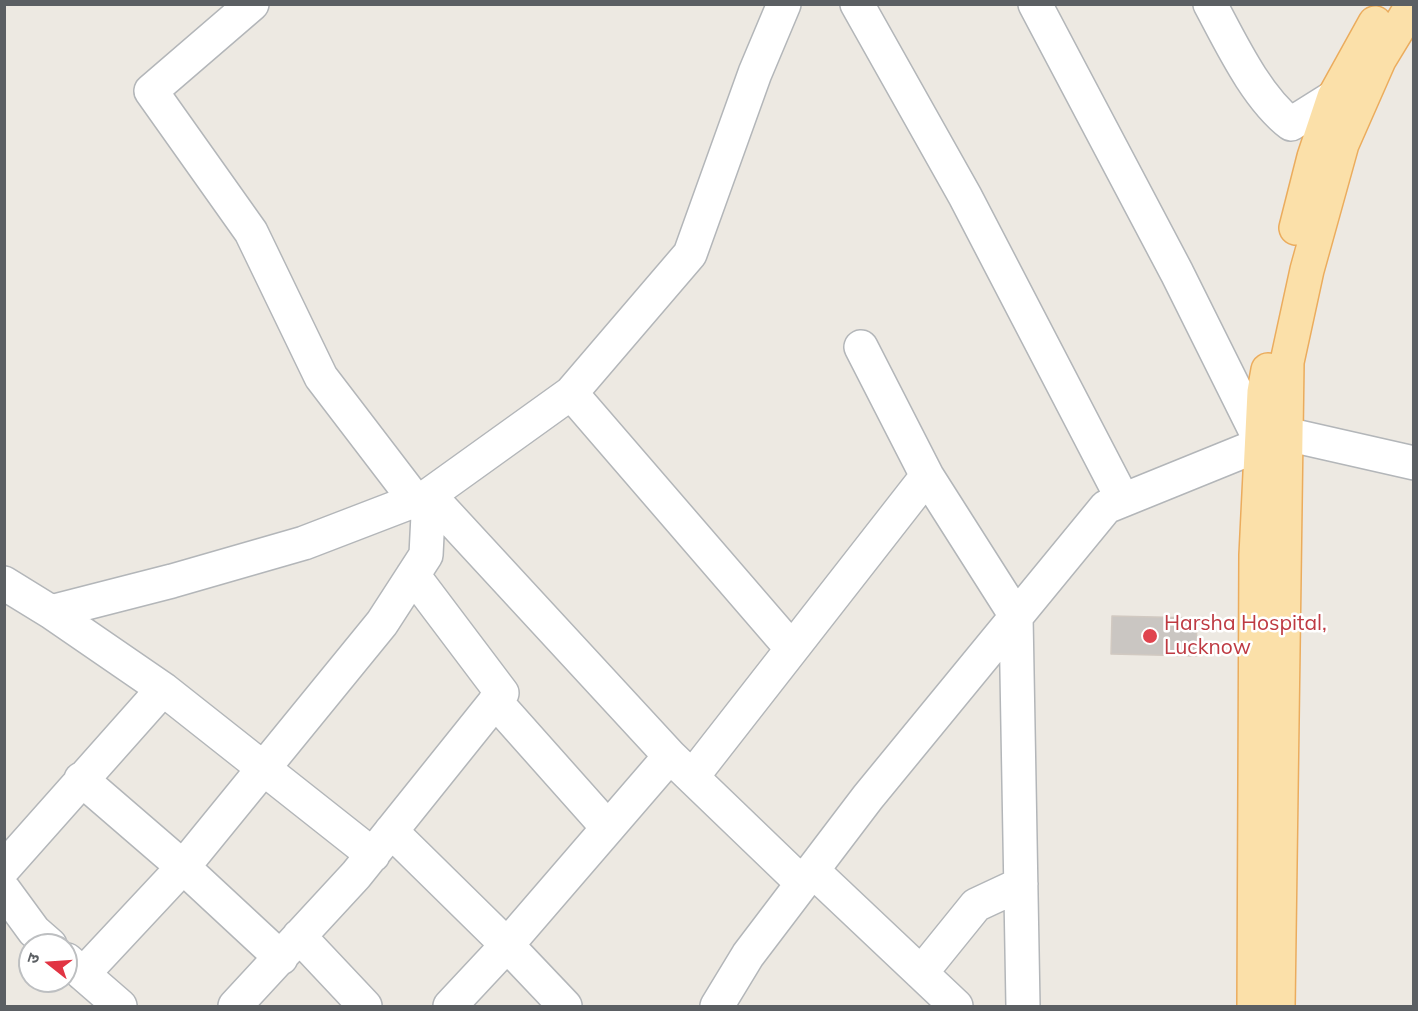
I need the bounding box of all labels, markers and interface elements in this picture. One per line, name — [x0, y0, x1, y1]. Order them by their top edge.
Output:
place label: Harsha Hospital, Lucknow — [1164, 611, 1327, 661]
marker: Harsha Hospital, Lucknow — [1141, 627, 1159, 645]
north arrow — [18, 933, 78, 993]
text: उ — [22, 951, 44, 966]

